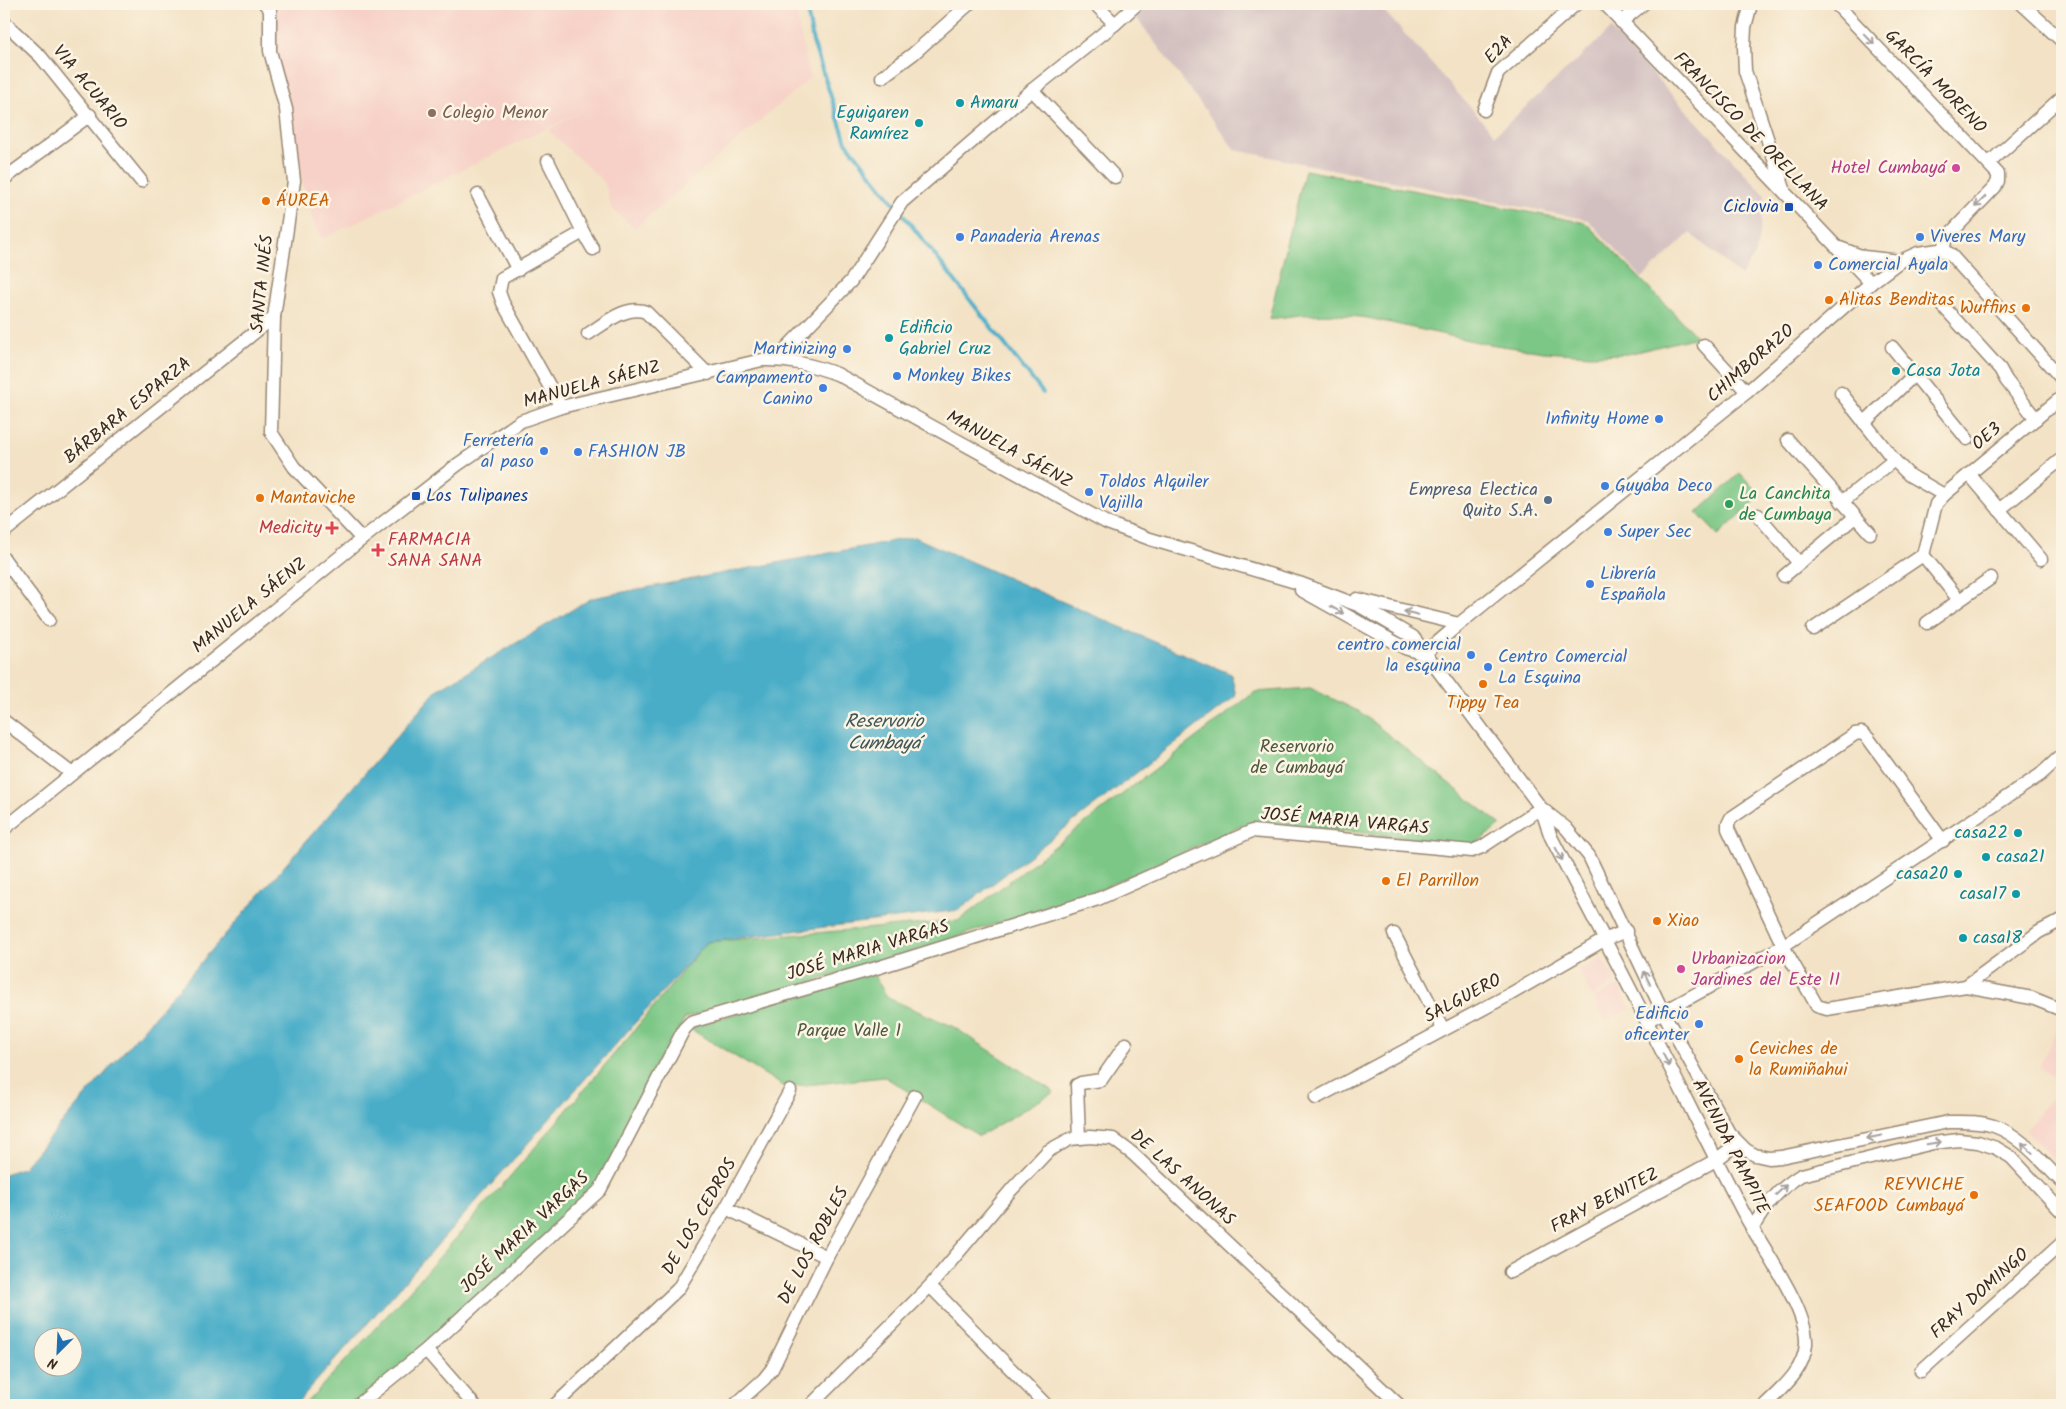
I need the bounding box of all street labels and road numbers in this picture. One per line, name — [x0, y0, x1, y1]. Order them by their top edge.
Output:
street label: GARCÍA MORENO — [1877, 23, 1993, 141]
street label: E2A — [1477, 28, 1521, 72]
street label: VIA ACUARIO — [45, 39, 133, 137]
street label: FRANCISCO DE ORELLANA — [1666, 45, 1835, 219]
street label: SANTA INÉS — [243, 233, 283, 334]
street label: CHIMBORAZO — [1700, 317, 1802, 411]
street label: BÁRBARA ESPARZA — [58, 350, 198, 472]
street label: MANUELA SÁENZ — [520, 353, 664, 417]
street label: MANUELA SÁENZ — [940, 403, 1078, 497]
street label: OE3 — [1965, 416, 2009, 458]
street label: MANUELA SÁENZ — [186, 550, 314, 662]
street label: JOSÉ MARIA VARGAS — [1260, 800, 1431, 844]
street label: JOSÉ MARIA VARGAS — [783, 912, 953, 990]
street label: SALGUERO — [1419, 966, 1507, 1032]
street label: AVENIDA PAMPITE — [1683, 1074, 1777, 1220]
street label: DE LAS ANONAS — [1123, 1122, 1242, 1234]
street label: DE LOS CEDROS — [655, 1153, 746, 1281]
street label: FRAY BENITEZ — [1545, 1160, 1665, 1242]
street label: JOSÉ MARIA VARGAS — [453, 1165, 597, 1301]
street label: DE LOS ROBLES — [771, 1181, 858, 1310]
street label: FRAY DOMINGO — [1924, 1241, 2036, 1347]

